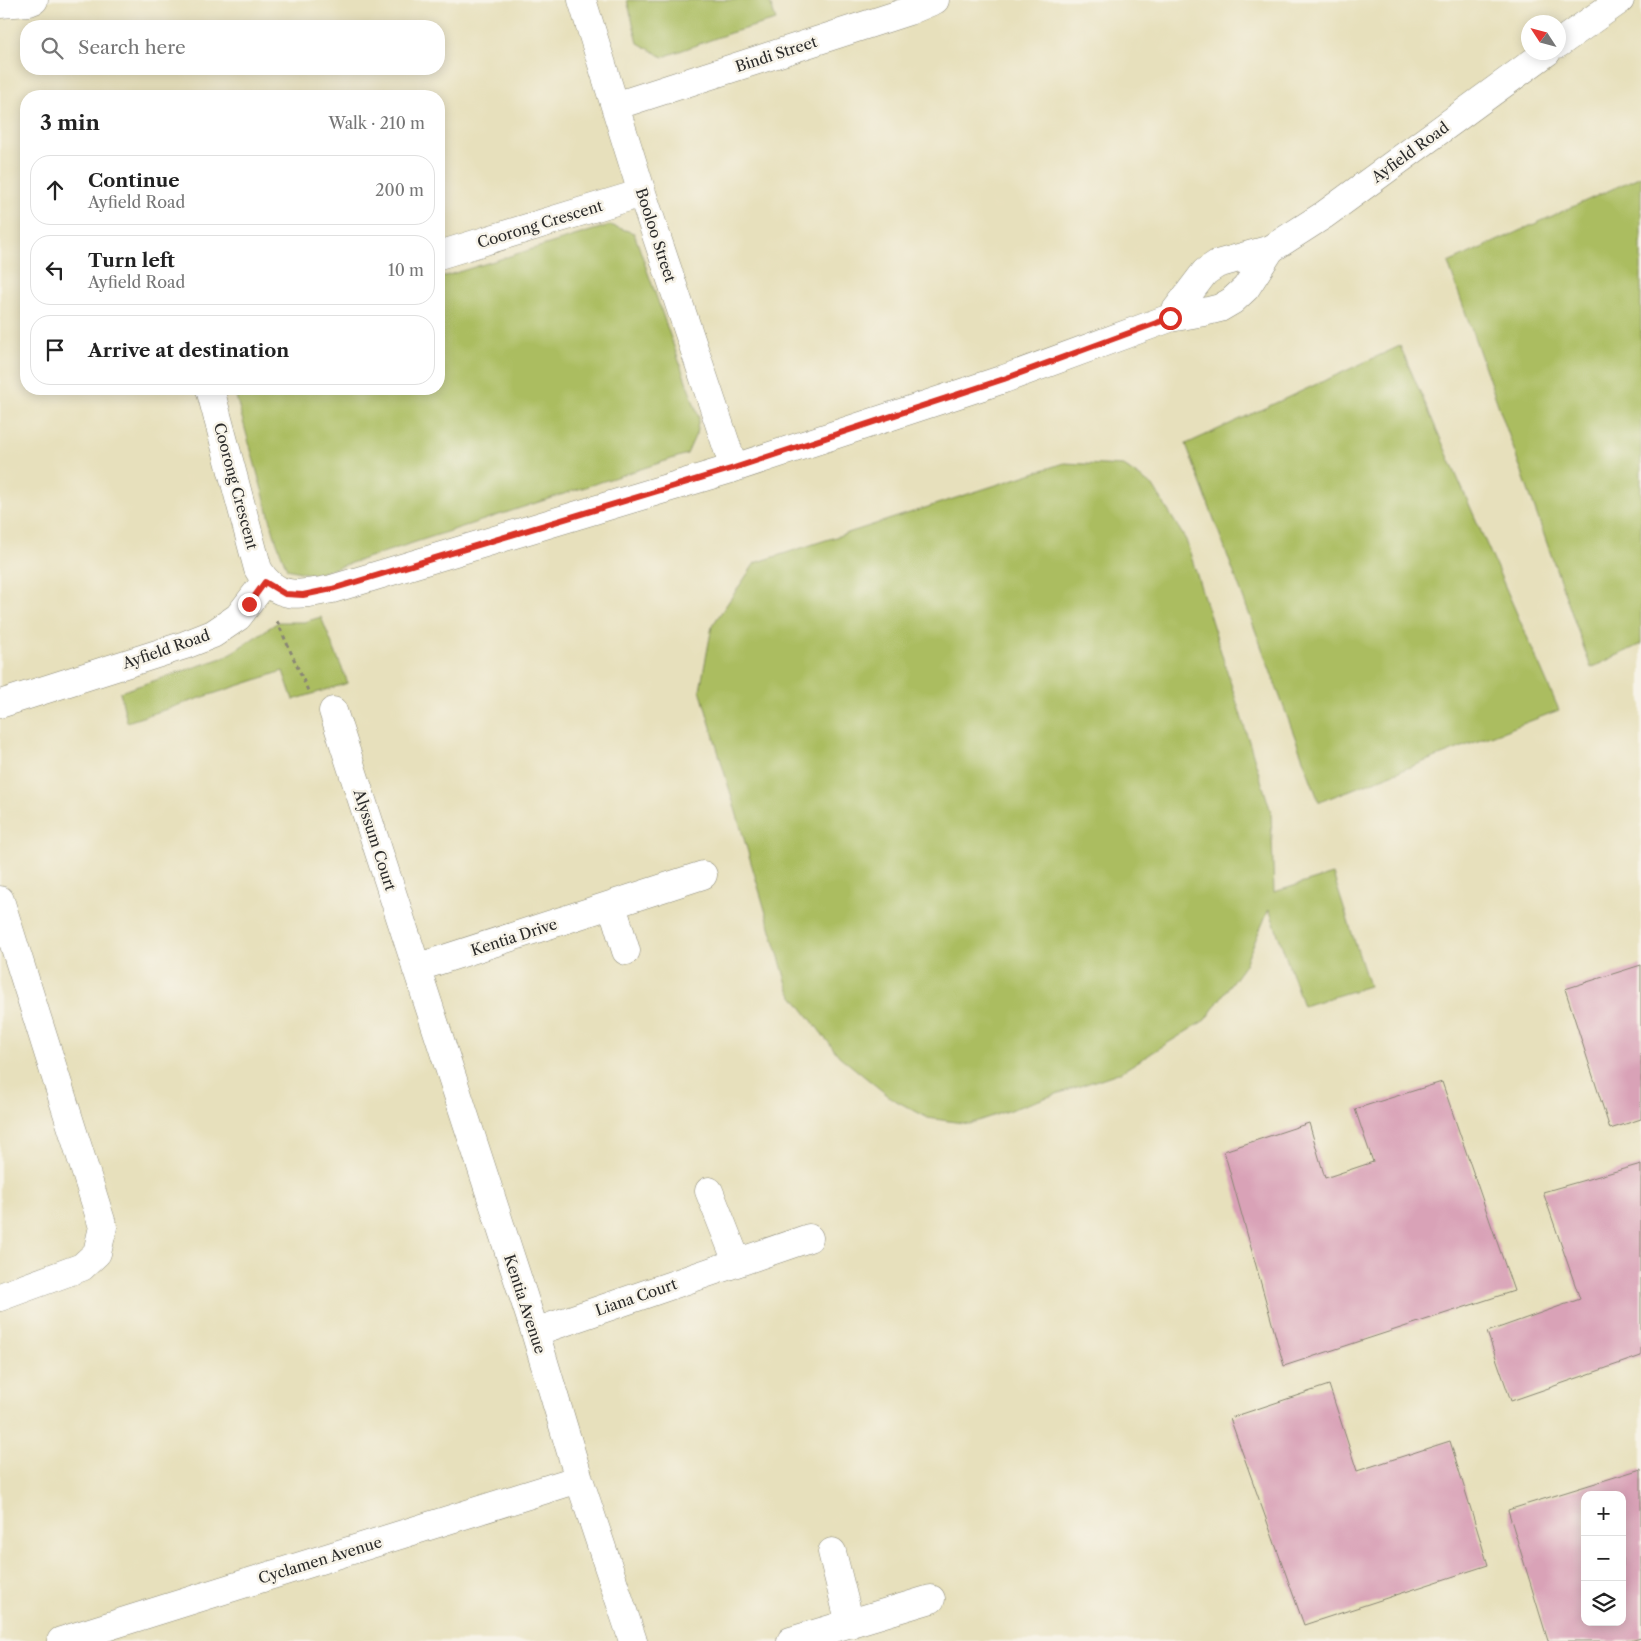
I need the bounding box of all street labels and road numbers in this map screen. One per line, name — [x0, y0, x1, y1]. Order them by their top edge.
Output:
street label: Bindi Street — [733, 32, 820, 76]
street label: Ayfield Road — [1367, 118, 1452, 187]
street label: Booloo Street — [632, 185, 680, 285]
street label: Coorong Crescent — [475, 196, 606, 252]
street label: Coorong Crescent — [210, 421, 262, 552]
street label: Ayfield Road — [119, 625, 212, 673]
street label: Alyssum Court — [349, 786, 401, 894]
street label: Kentia Drive — [468, 914, 560, 960]
street label: Kentia Avenue — [500, 1252, 550, 1356]
street label: Liana Court — [593, 1274, 680, 1320]
street label: Cyclamen Avenue — [256, 1532, 384, 1588]

